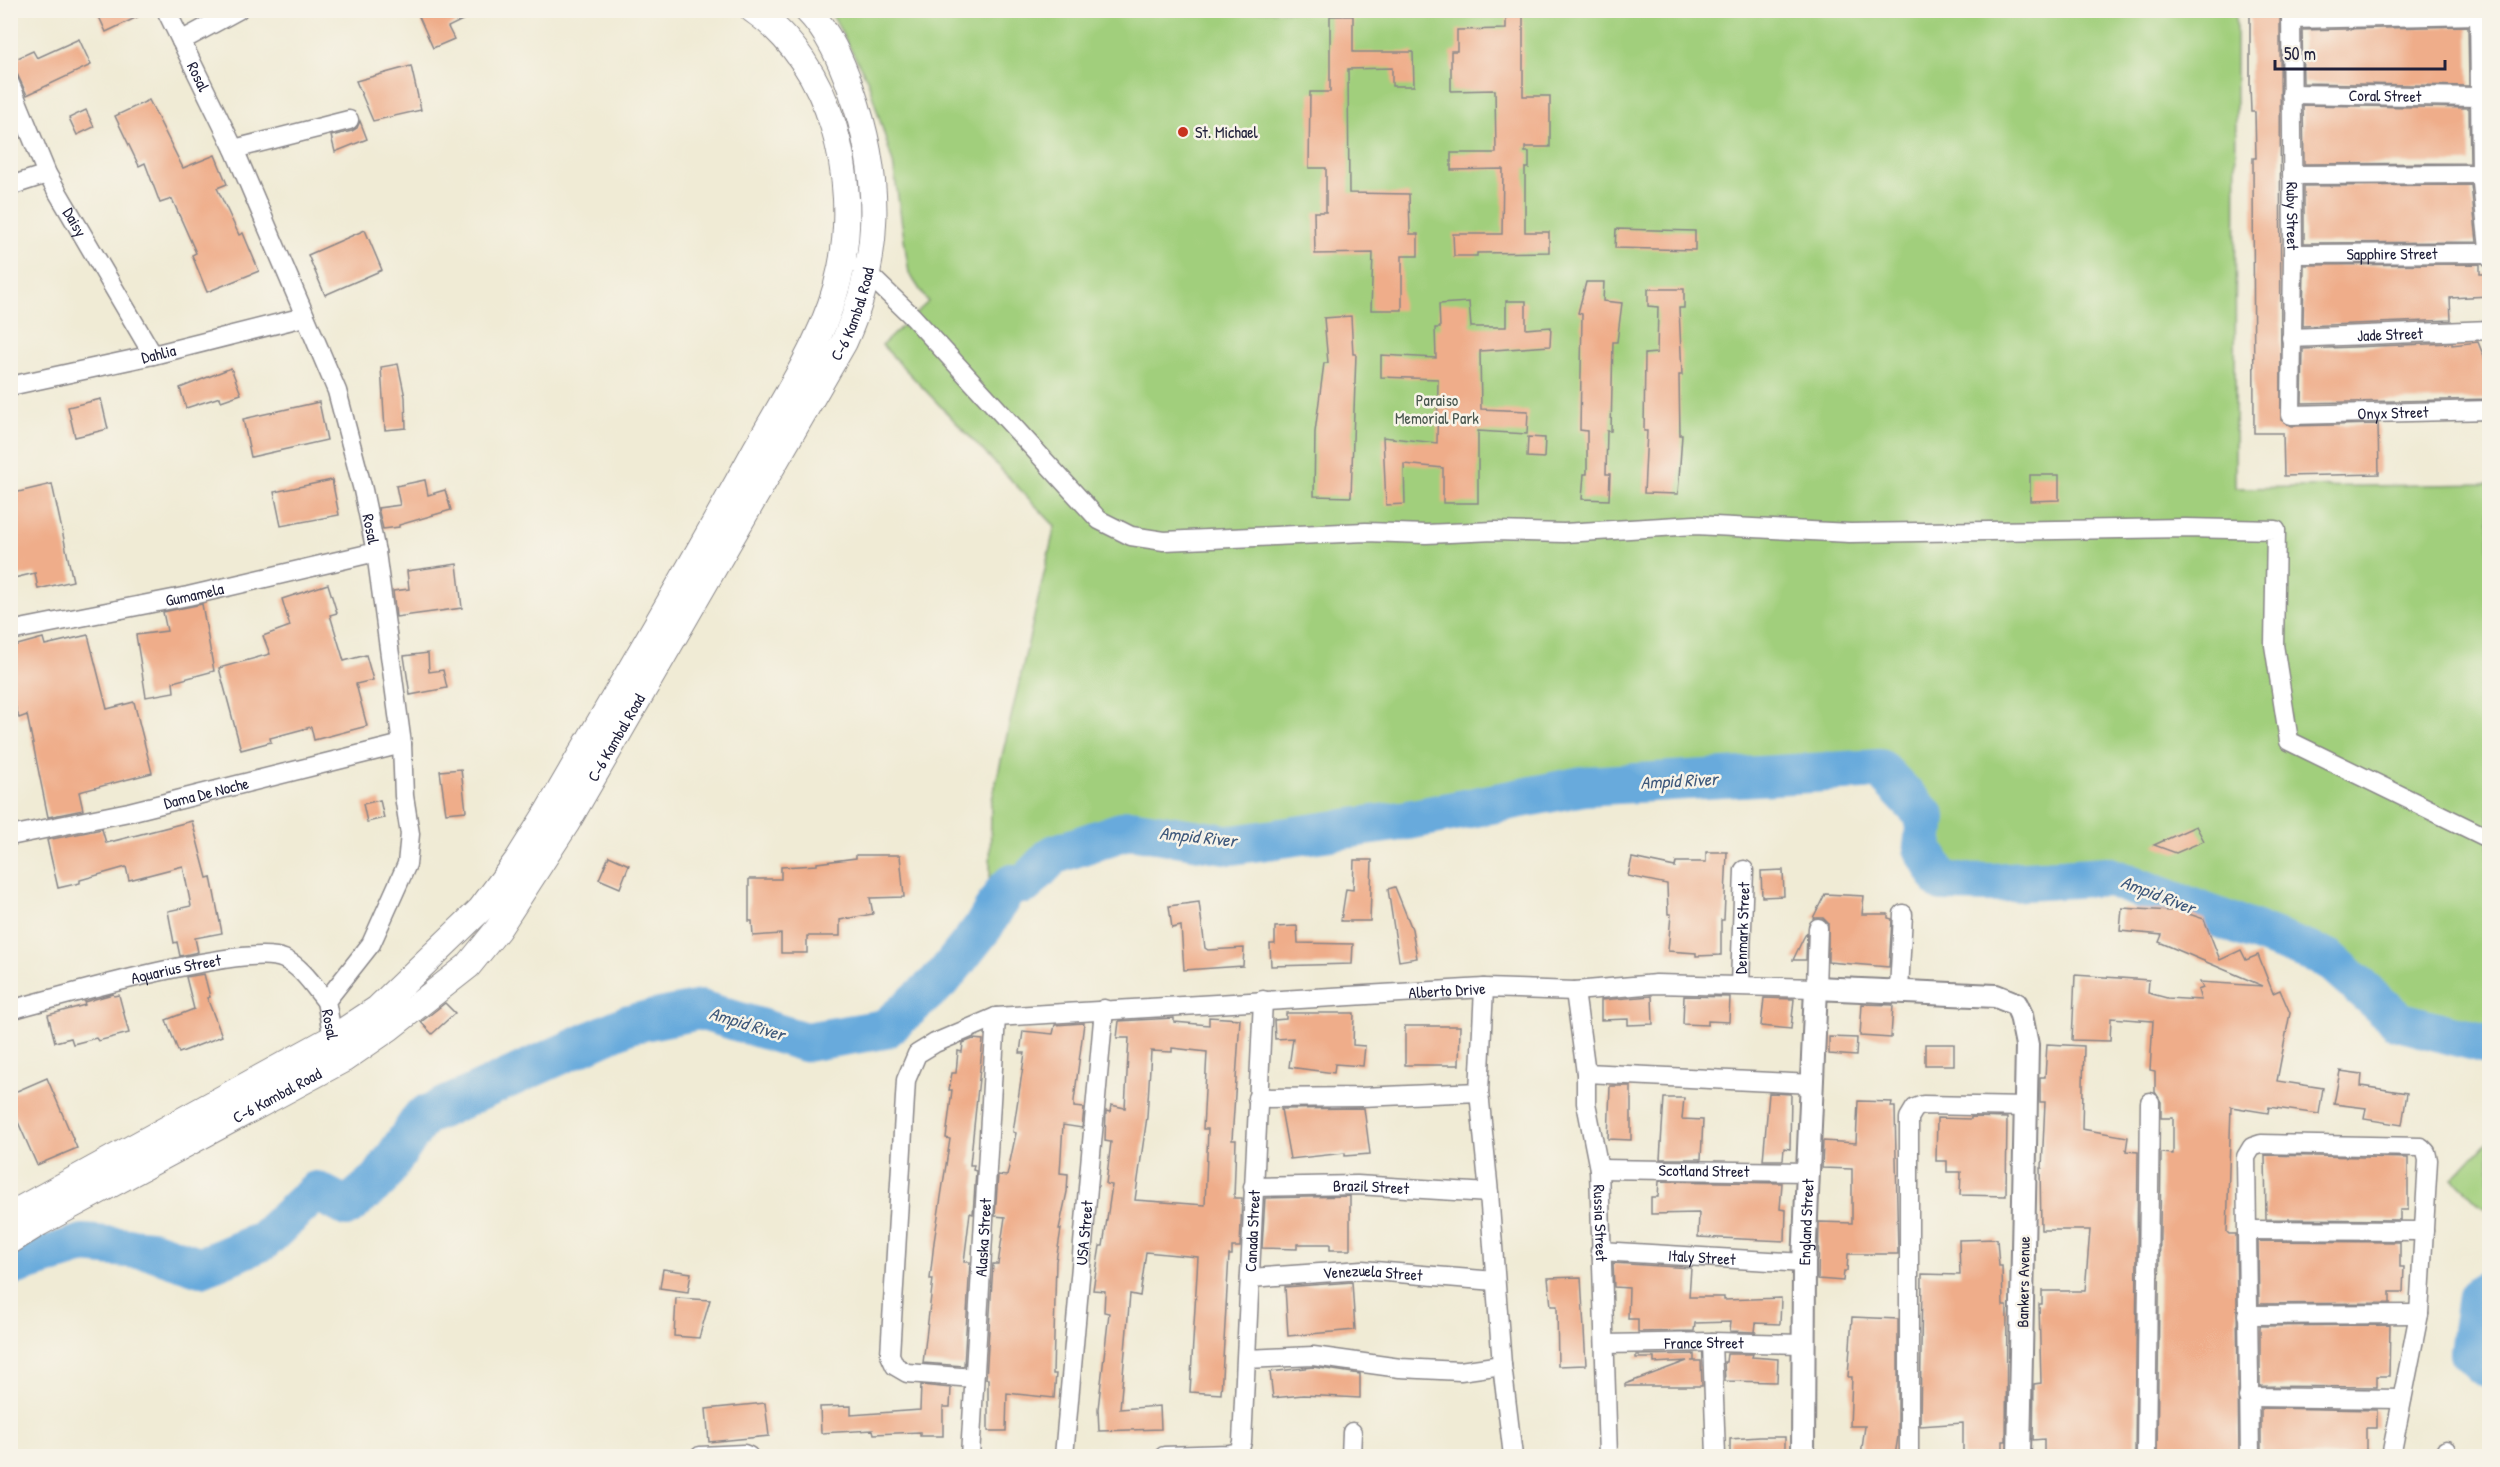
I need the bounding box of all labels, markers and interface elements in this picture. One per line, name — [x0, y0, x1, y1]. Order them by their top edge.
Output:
scale bar — [2275, 33, 2444, 71]
text: 50 m — [2284, 41, 2316, 66]
street label: Rosal — [182, 58, 215, 96]
street label: Coral Street — [2348, 84, 2422, 107]
place label: St. Michael — [1195, 121, 1259, 143]
marker: St. Michael — [1176, 125, 1190, 139]
street label: Ruby Street — [2281, 182, 2304, 251]
street label: Daisy — [58, 203, 92, 241]
street label: Sapphire Street — [2346, 242, 2438, 265]
street label: C-6 Kambal Road — [825, 265, 879, 364]
street label: Jade Street — [2357, 322, 2424, 346]
street label: Dahlia — [139, 339, 178, 368]
park label: Paraiso Memorial Park — [1395, 389, 1479, 429]
street label: Onyx Street — [2357, 401, 2429, 424]
street label: Rosal — [357, 512, 385, 547]
street label: Gumamela — [163, 577, 226, 611]
street label: C-6 Kambal Road — [582, 690, 650, 785]
water label: Ampid River — [1640, 766, 1720, 795]
street label: Dama De Noche — [162, 771, 252, 814]
water label: Ampid River — [1158, 820, 1240, 853]
water label: Ampid River — [2118, 869, 2201, 921]
street label: Denmark Street — [1729, 881, 1755, 974]
street label: Aquarius Street — [129, 949, 223, 989]
street label: Alberto Drive — [1408, 977, 1487, 1003]
water label: Ampid River — [706, 1000, 790, 1047]
street label: Rosal — [317, 1007, 344, 1042]
street label: C-6 Kambal Road — [228, 1062, 325, 1128]
street label: Scotland Street — [1659, 1159, 1750, 1182]
street label: Brazil Street — [1333, 1174, 1410, 1199]
street label: England Street — [1793, 1178, 1819, 1266]
street label: Russia Street — [1588, 1184, 1613, 1262]
street label: Canada Street — [1239, 1189, 1265, 1272]
street label: Alaska Street — [970, 1197, 996, 1277]
street label: USA Street — [1070, 1199, 1098, 1266]
street label: Bankers Avenue — [2011, 1236, 2035, 1328]
street label: Italy Street — [1667, 1244, 1737, 1270]
street label: Venezuela Street — [1322, 1259, 1424, 1286]
street label: France Street — [1663, 1331, 1744, 1354]

